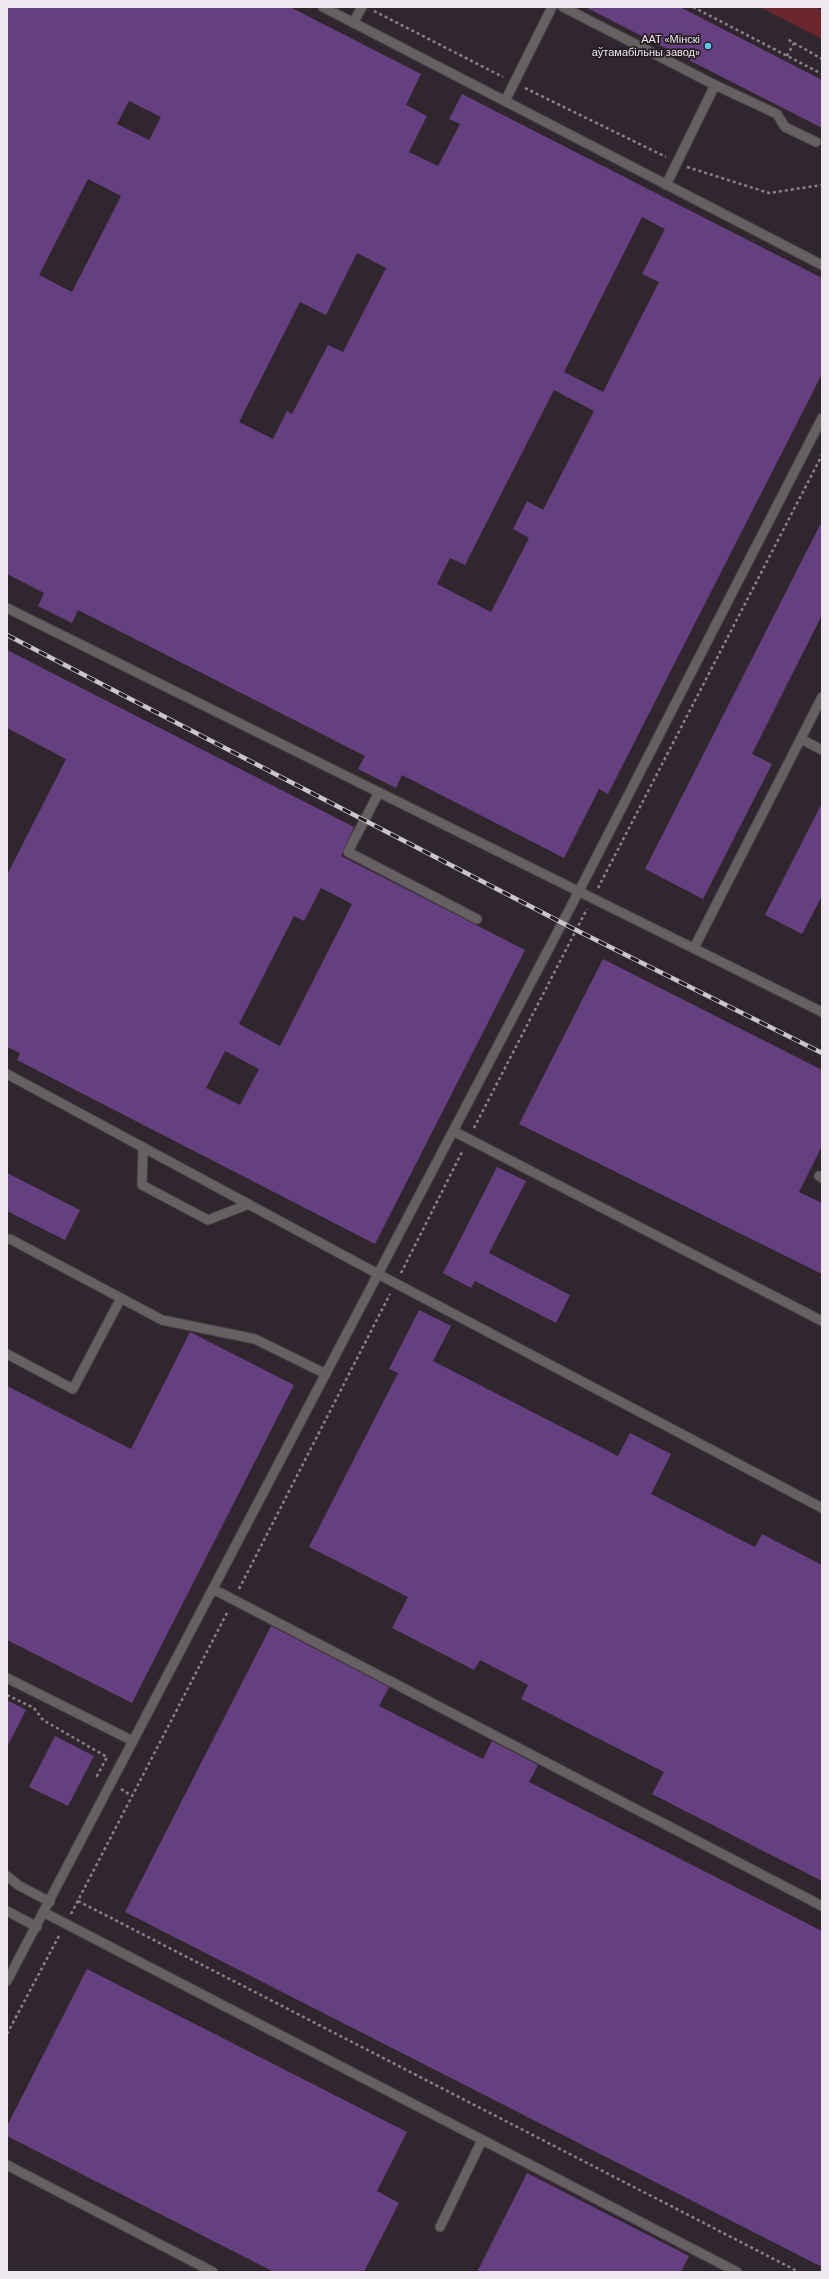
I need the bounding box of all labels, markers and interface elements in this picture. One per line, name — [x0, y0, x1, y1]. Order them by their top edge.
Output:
place label: ААТ «Мінскі аўтамабільны завод» — [592, 33, 700, 59]
marker: ААТ «Мінскі аўтамабільны завод» — [703, 41, 713, 51]

